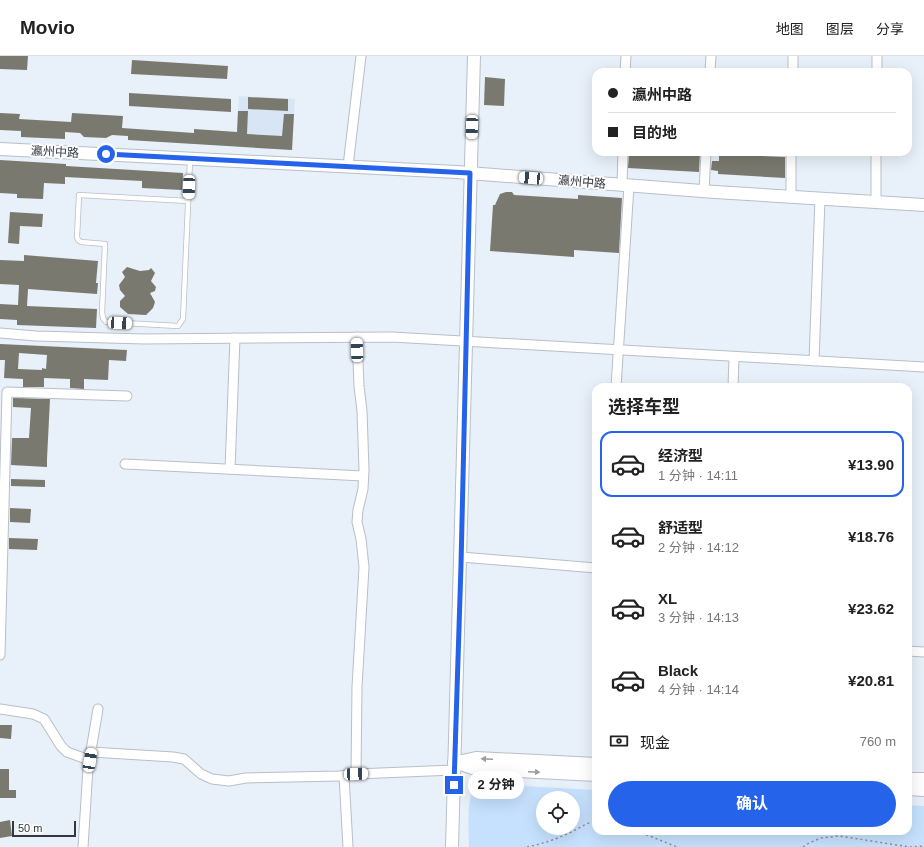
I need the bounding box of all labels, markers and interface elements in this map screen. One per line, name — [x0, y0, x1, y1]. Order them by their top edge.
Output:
text: Movio — [20, 17, 75, 38]
text: 地图 — [776, 21, 804, 37]
text: 图层 — [826, 21, 854, 37]
text: 分享 — [876, 21, 904, 37]
text: 瀛州中路 — [632, 86, 692, 103]
car — [466, 115, 478, 139]
text: 目的地 — [632, 124, 677, 141]
street label: 瀛州中路 — [31, 144, 79, 160]
route start — [97, 145, 115, 163]
car — [519, 171, 543, 185]
street label: 瀛州中路 — [557, 173, 607, 191]
car — [183, 175, 195, 199]
car — [108, 316, 132, 330]
car — [351, 338, 363, 362]
text: 选择车型 — [608, 397, 680, 417]
icon: car — [610, 446, 646, 482]
text: 经济型 — [658, 447, 703, 464]
text: ¥13.90 — [848, 456, 894, 473]
text: 1 分钟 · 14:11 — [658, 468, 738, 483]
icon: car — [610, 518, 646, 554]
text: 舒适型 — [658, 519, 703, 536]
text: ¥18.76 — [848, 528, 894, 545]
text: 2 分钟 · 14:12 — [658, 540, 739, 555]
icon: car — [610, 590, 646, 626]
text: XL — [658, 590, 677, 607]
text: ¥23.62 — [848, 600, 894, 617]
text: 3 分钟 · 14:13 — [658, 610, 739, 625]
icon: car — [610, 662, 646, 698]
text: Black — [658, 662, 698, 679]
text: ¥20.81 — [848, 672, 894, 689]
text: 4 分钟 · 14:14 — [658, 682, 739, 697]
icon: cash — [608, 730, 630, 752]
text: 现金 — [640, 734, 670, 751]
text: 760 m — [860, 734, 896, 749]
car — [82, 747, 98, 773]
one-way arrow — [481, 755, 493, 762]
car — [344, 768, 368, 780]
one-way arrow — [528, 768, 540, 775]
callout: 2 分钟 — [468, 771, 524, 799]
route end — [445, 776, 463, 794]
text: 2 分钟 — [478, 777, 514, 792]
button: 确认 — [608, 781, 896, 827]
map controls — [536, 791, 580, 835]
button: locate — [536, 791, 580, 835]
scale bar — [12, 819, 76, 838]
text: 50 m — [18, 822, 42, 834]

